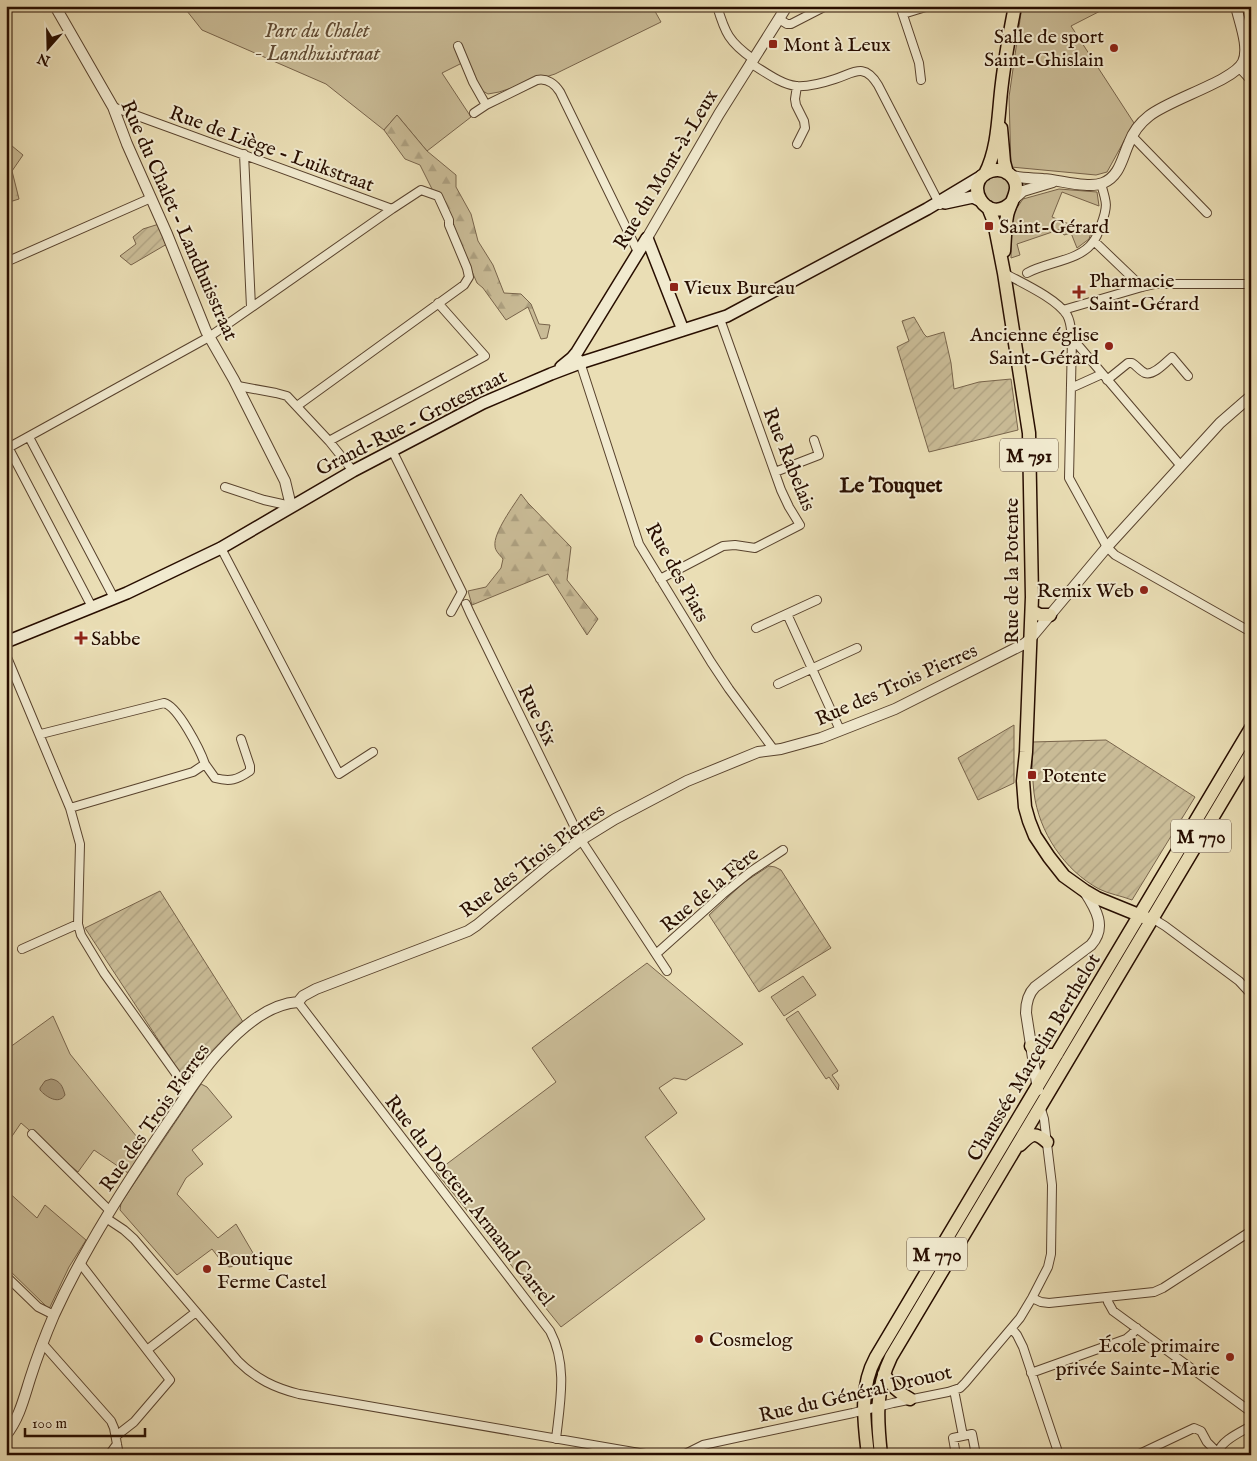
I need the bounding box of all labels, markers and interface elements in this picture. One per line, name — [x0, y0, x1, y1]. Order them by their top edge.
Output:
park label: Parc du Chalet - Landhuisstraat — [254, 19, 382, 67]
north arrow — [22, 22, 72, 72]
place label: Salle de sport Saint-Ghislain — [984, 25, 1104, 73]
place label: Mont à Leux — [783, 33, 891, 58]
marker: Mont à Leux — [767, 38, 779, 50]
marker: Salle de sport Saint-Ghislain — [1108, 42, 1120, 54]
text: N — [35, 49, 54, 70]
street label: Rue du Mont-à-Leux — [609, 85, 724, 254]
street label: Rue du Chalet - Landhuisstraat — [114, 97, 243, 345]
street label: Rue de Liège - Luikstraat — [166, 101, 377, 198]
place label: Saint-Gérard — [999, 215, 1109, 240]
marker: Saint-Gérard — [983, 220, 995, 232]
place label: Pharmacie Saint-Gérard — [1089, 269, 1199, 317]
place label: Vieux Bureau — [683, 276, 795, 301]
marker: Vieux Bureau — [668, 281, 680, 293]
marker: Pharmacie Saint-Gérard — [1073, 286, 1085, 298]
place label: Ancienne église Saint-Gérard — [969, 323, 1099, 371]
marker: Ancienne église Saint-Gérard — [1103, 340, 1115, 352]
street label: Grand-Rue - Grotestraat — [312, 364, 511, 482]
street label: Rue Rabelais — [757, 404, 821, 515]
road number: M 791 — [1000, 438, 1058, 472]
district label: Le Touquet — [840, 473, 943, 500]
street label: Rue de la Potente — [1000, 498, 1025, 644]
street label: Rue des Piats — [639, 519, 714, 627]
place label: Remix Web — [1037, 579, 1134, 604]
marker: Remix Web — [1138, 584, 1150, 596]
place label: Sabbe — [91, 627, 140, 652]
marker: Sabbe — [75, 632, 87, 644]
street label: Rue des Trois Pierres — [812, 638, 982, 732]
street label: Rue Six — [511, 681, 562, 750]
place label: Potente — [1042, 764, 1107, 789]
marker: Potente — [1026, 769, 1038, 781]
street label: Rue des Trois Pierres — [455, 799, 610, 924]
road number: M 770 — [1171, 819, 1231, 852]
street label: Rue de la Fère — [656, 842, 764, 938]
street label: Chaussée Marcelin Berthelot — [962, 949, 1106, 1166]
street label: Rue des Trois Pierres — [95, 1039, 216, 1197]
street label: Rue du Docteur Armand Carrel — [379, 1090, 559, 1312]
road number: M 770 — [907, 1238, 967, 1270]
place label: Boutique Ferme Castel — [217, 1247, 327, 1295]
marker: Boutique Ferme Castel — [201, 1263, 213, 1275]
place label: Cosmelog — [709, 1328, 794, 1353]
marker: Cosmelog — [693, 1333, 705, 1345]
place label: École primaire privée Sainte-Marie — [1056, 1334, 1220, 1382]
marker: École primaire privée Sainte-Marie — [1224, 1351, 1236, 1363]
street label: Rue du Général Drouot — [756, 1360, 954, 1429]
scale bar — [25, 1406, 145, 1438]
text: 100 m — [32, 1414, 68, 1433]

